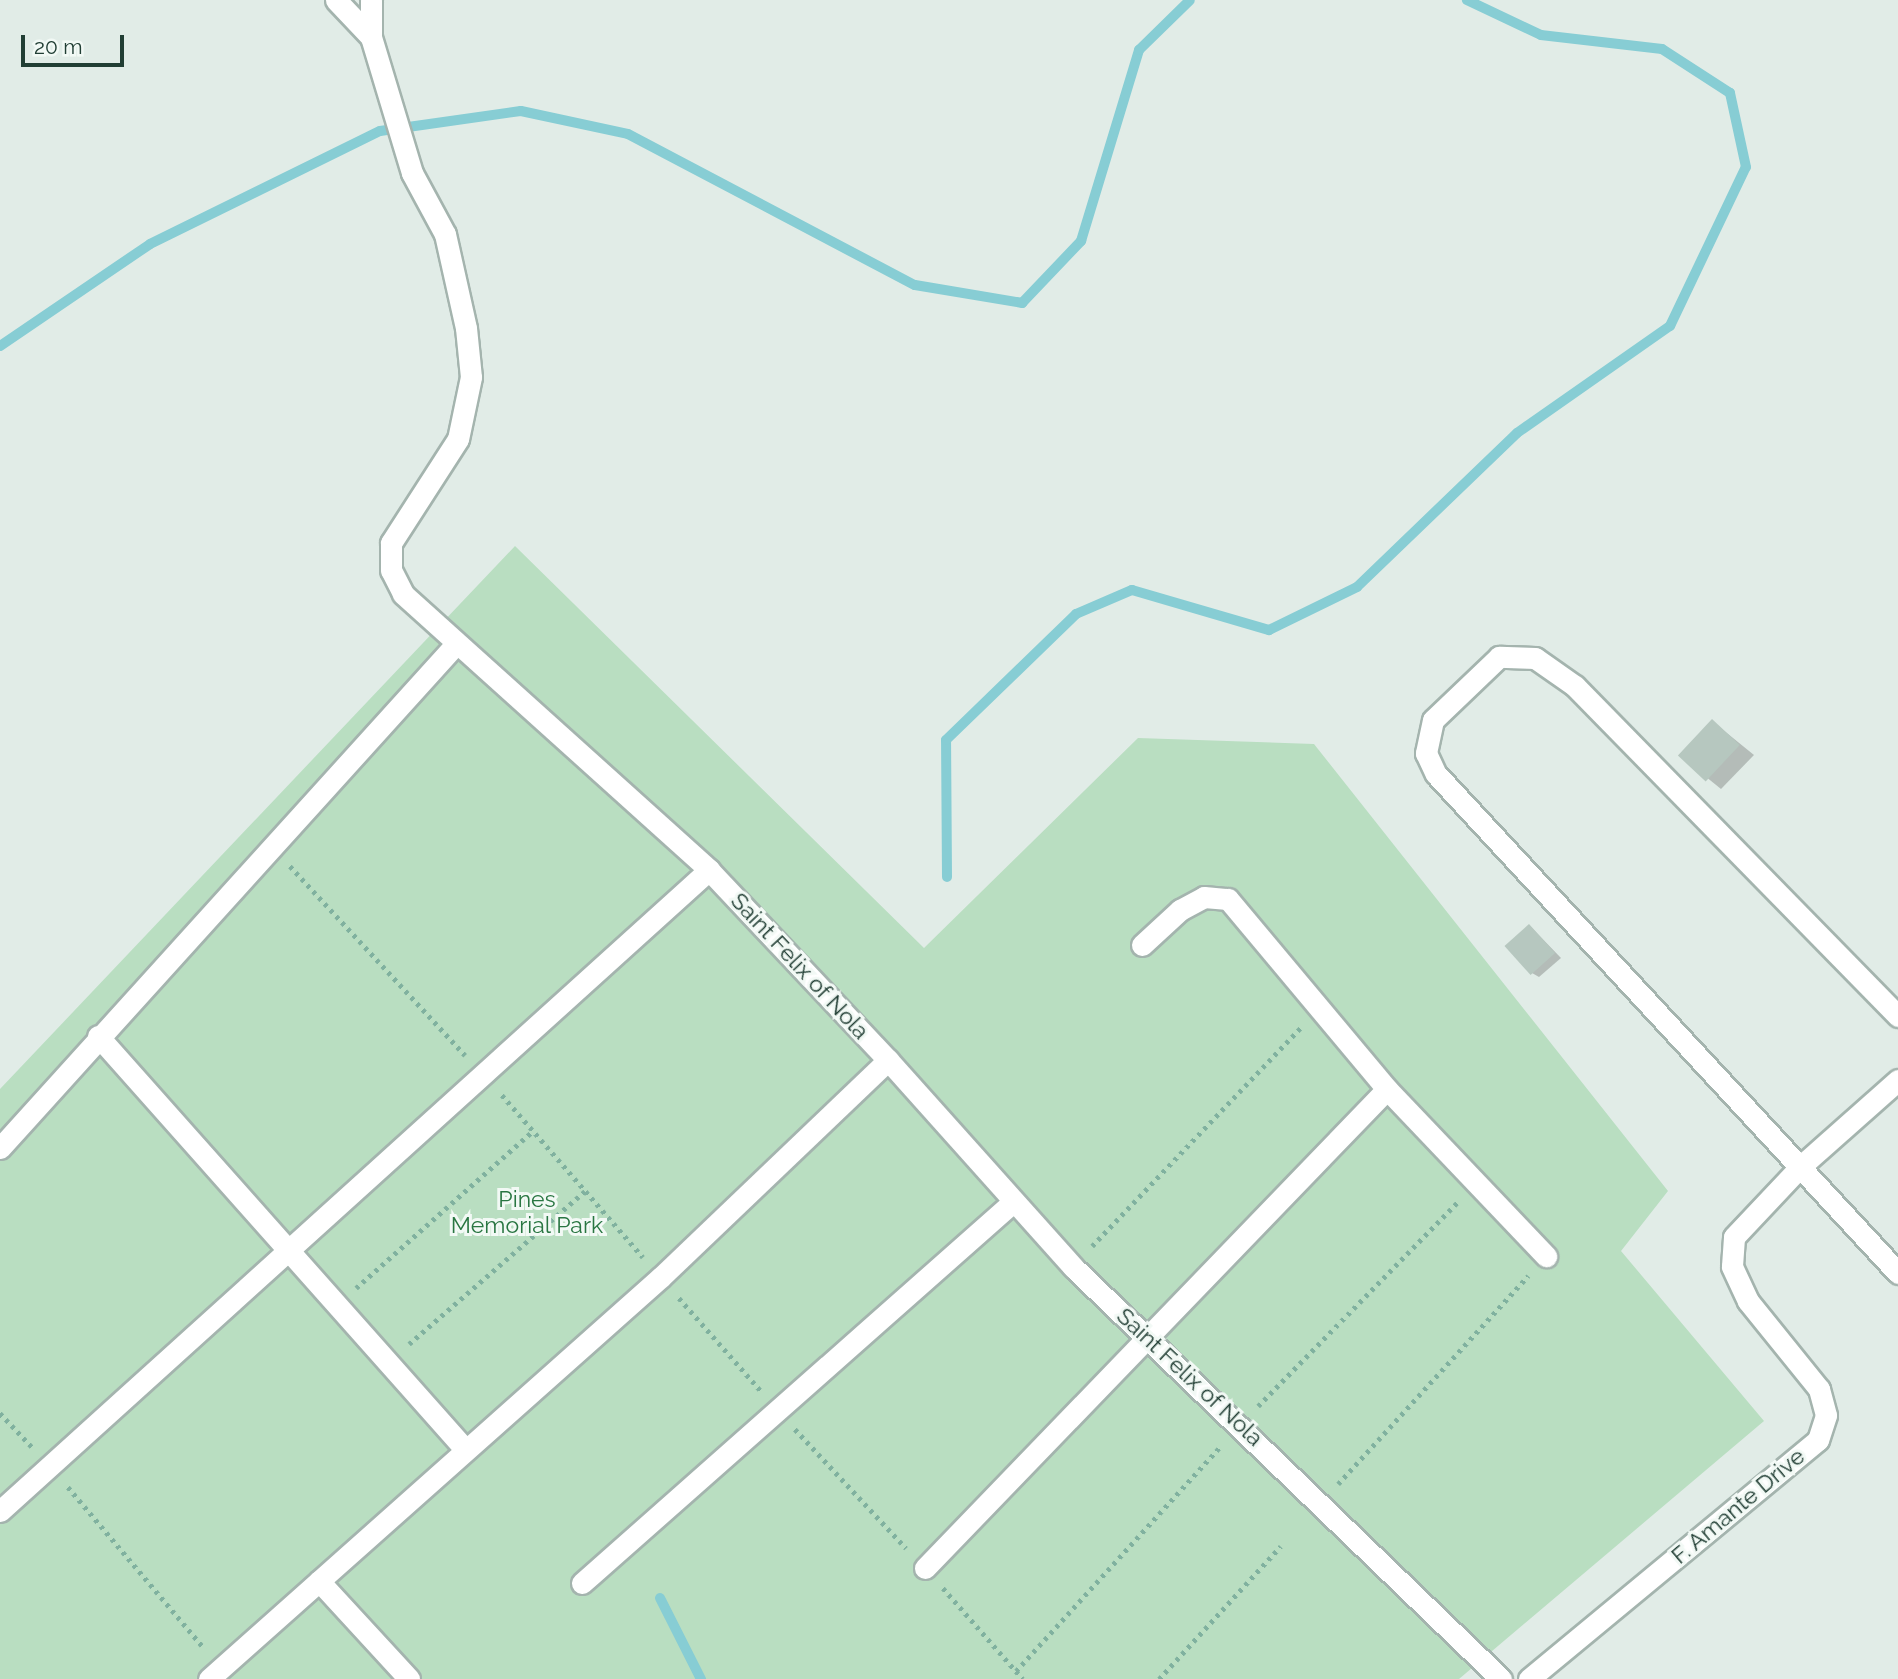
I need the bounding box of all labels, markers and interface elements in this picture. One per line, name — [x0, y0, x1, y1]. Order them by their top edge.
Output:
scale bar — [24, 21, 128, 65]
text: 20 m — [34, 34, 82, 59]
street label: Saint Felix of Nola — [725, 887, 875, 1045]
park label: Pines Memorial Park — [450, 1185, 604, 1239]
street label: Saint Felix of Nola — [1111, 1302, 1269, 1452]
street label: F. Amante Drive — [1666, 1442, 1810, 1570]

